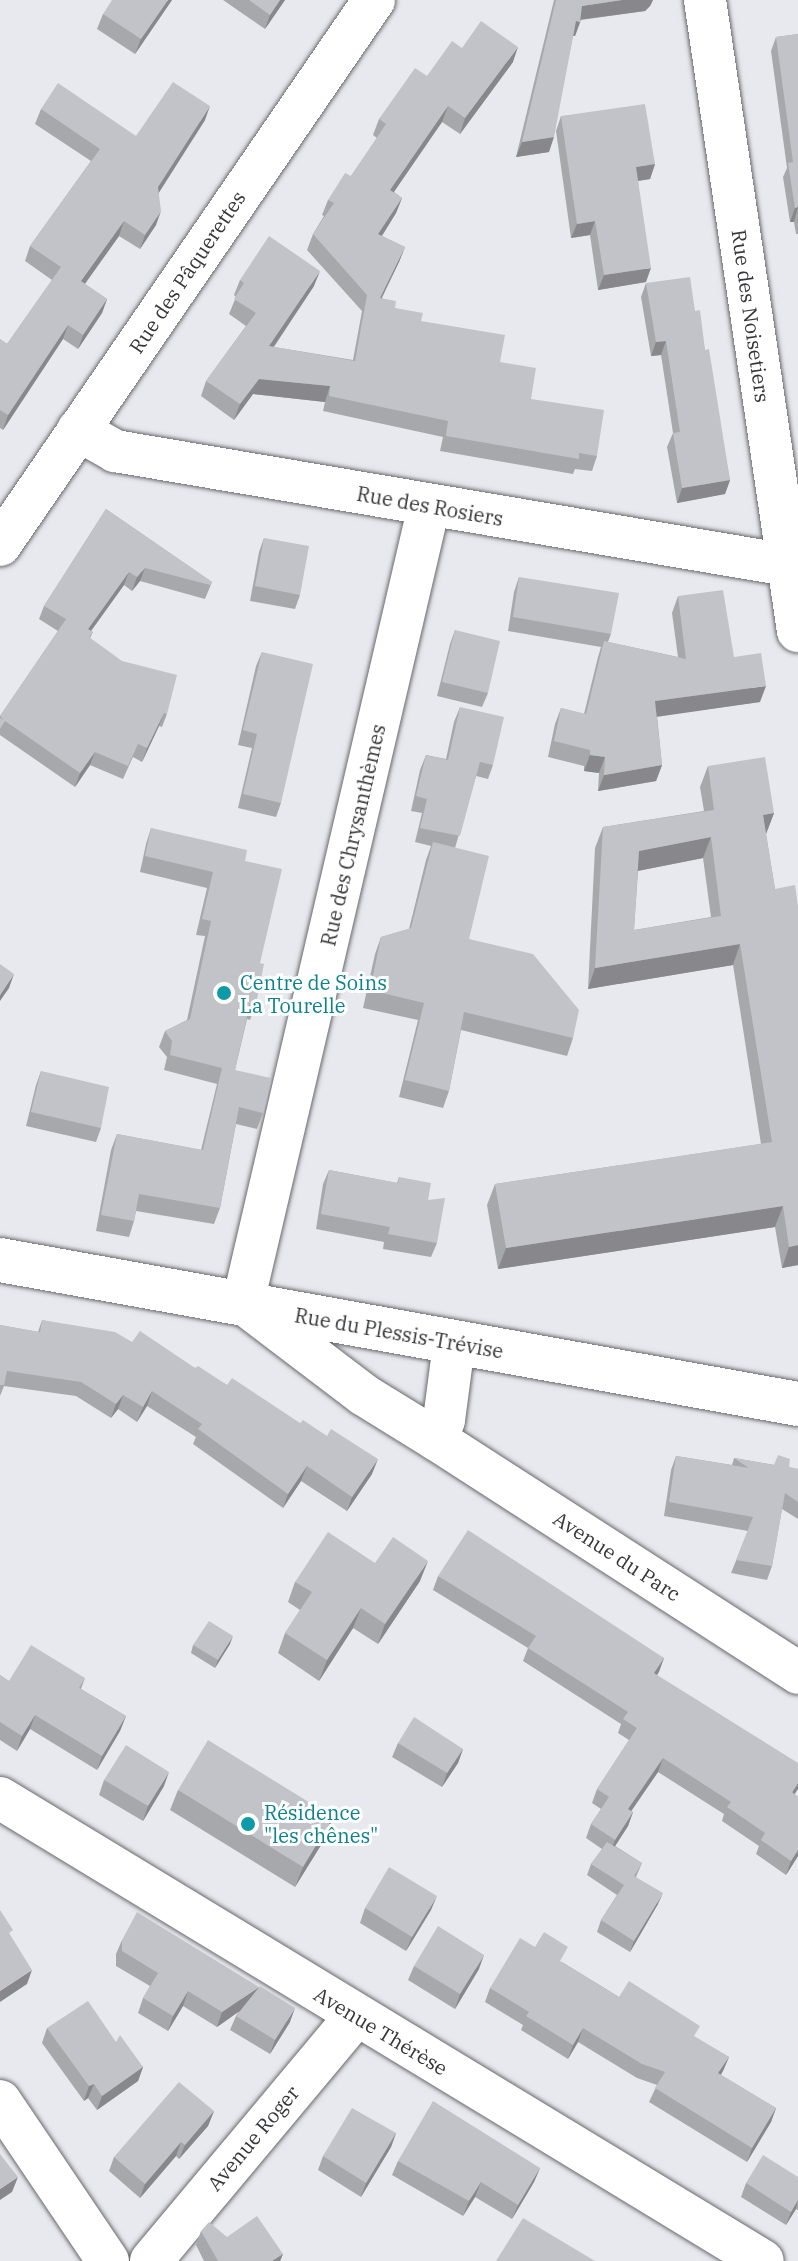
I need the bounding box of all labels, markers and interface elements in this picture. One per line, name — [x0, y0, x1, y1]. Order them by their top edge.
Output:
street label: Rue des Pâquerettes — [124, 186, 250, 358]
street label: Rue des Noisetiers — [727, 228, 775, 404]
street label: Rue des Rosiers — [355, 481, 505, 531]
street label: Rue des Chrysanthèmes — [316, 722, 390, 948]
place label: Centre de Soins La Tourelle — [240, 970, 387, 1017]
marker: Centre de Soins La Tourelle — [215, 984, 233, 1002]
street label: Rue du Plessis-Trévise — [293, 1303, 505, 1363]
street label: Avenue du Parc — [549, 1506, 685, 1606]
place label: Résidence "les chênes" — [264, 1800, 378, 1847]
marker: Résidence "les chênes" — [239, 1815, 257, 1833]
street label: Avenue Thérèse — [310, 1982, 452, 2080]
street label: Avenue Roger — [202, 2081, 304, 2195]

